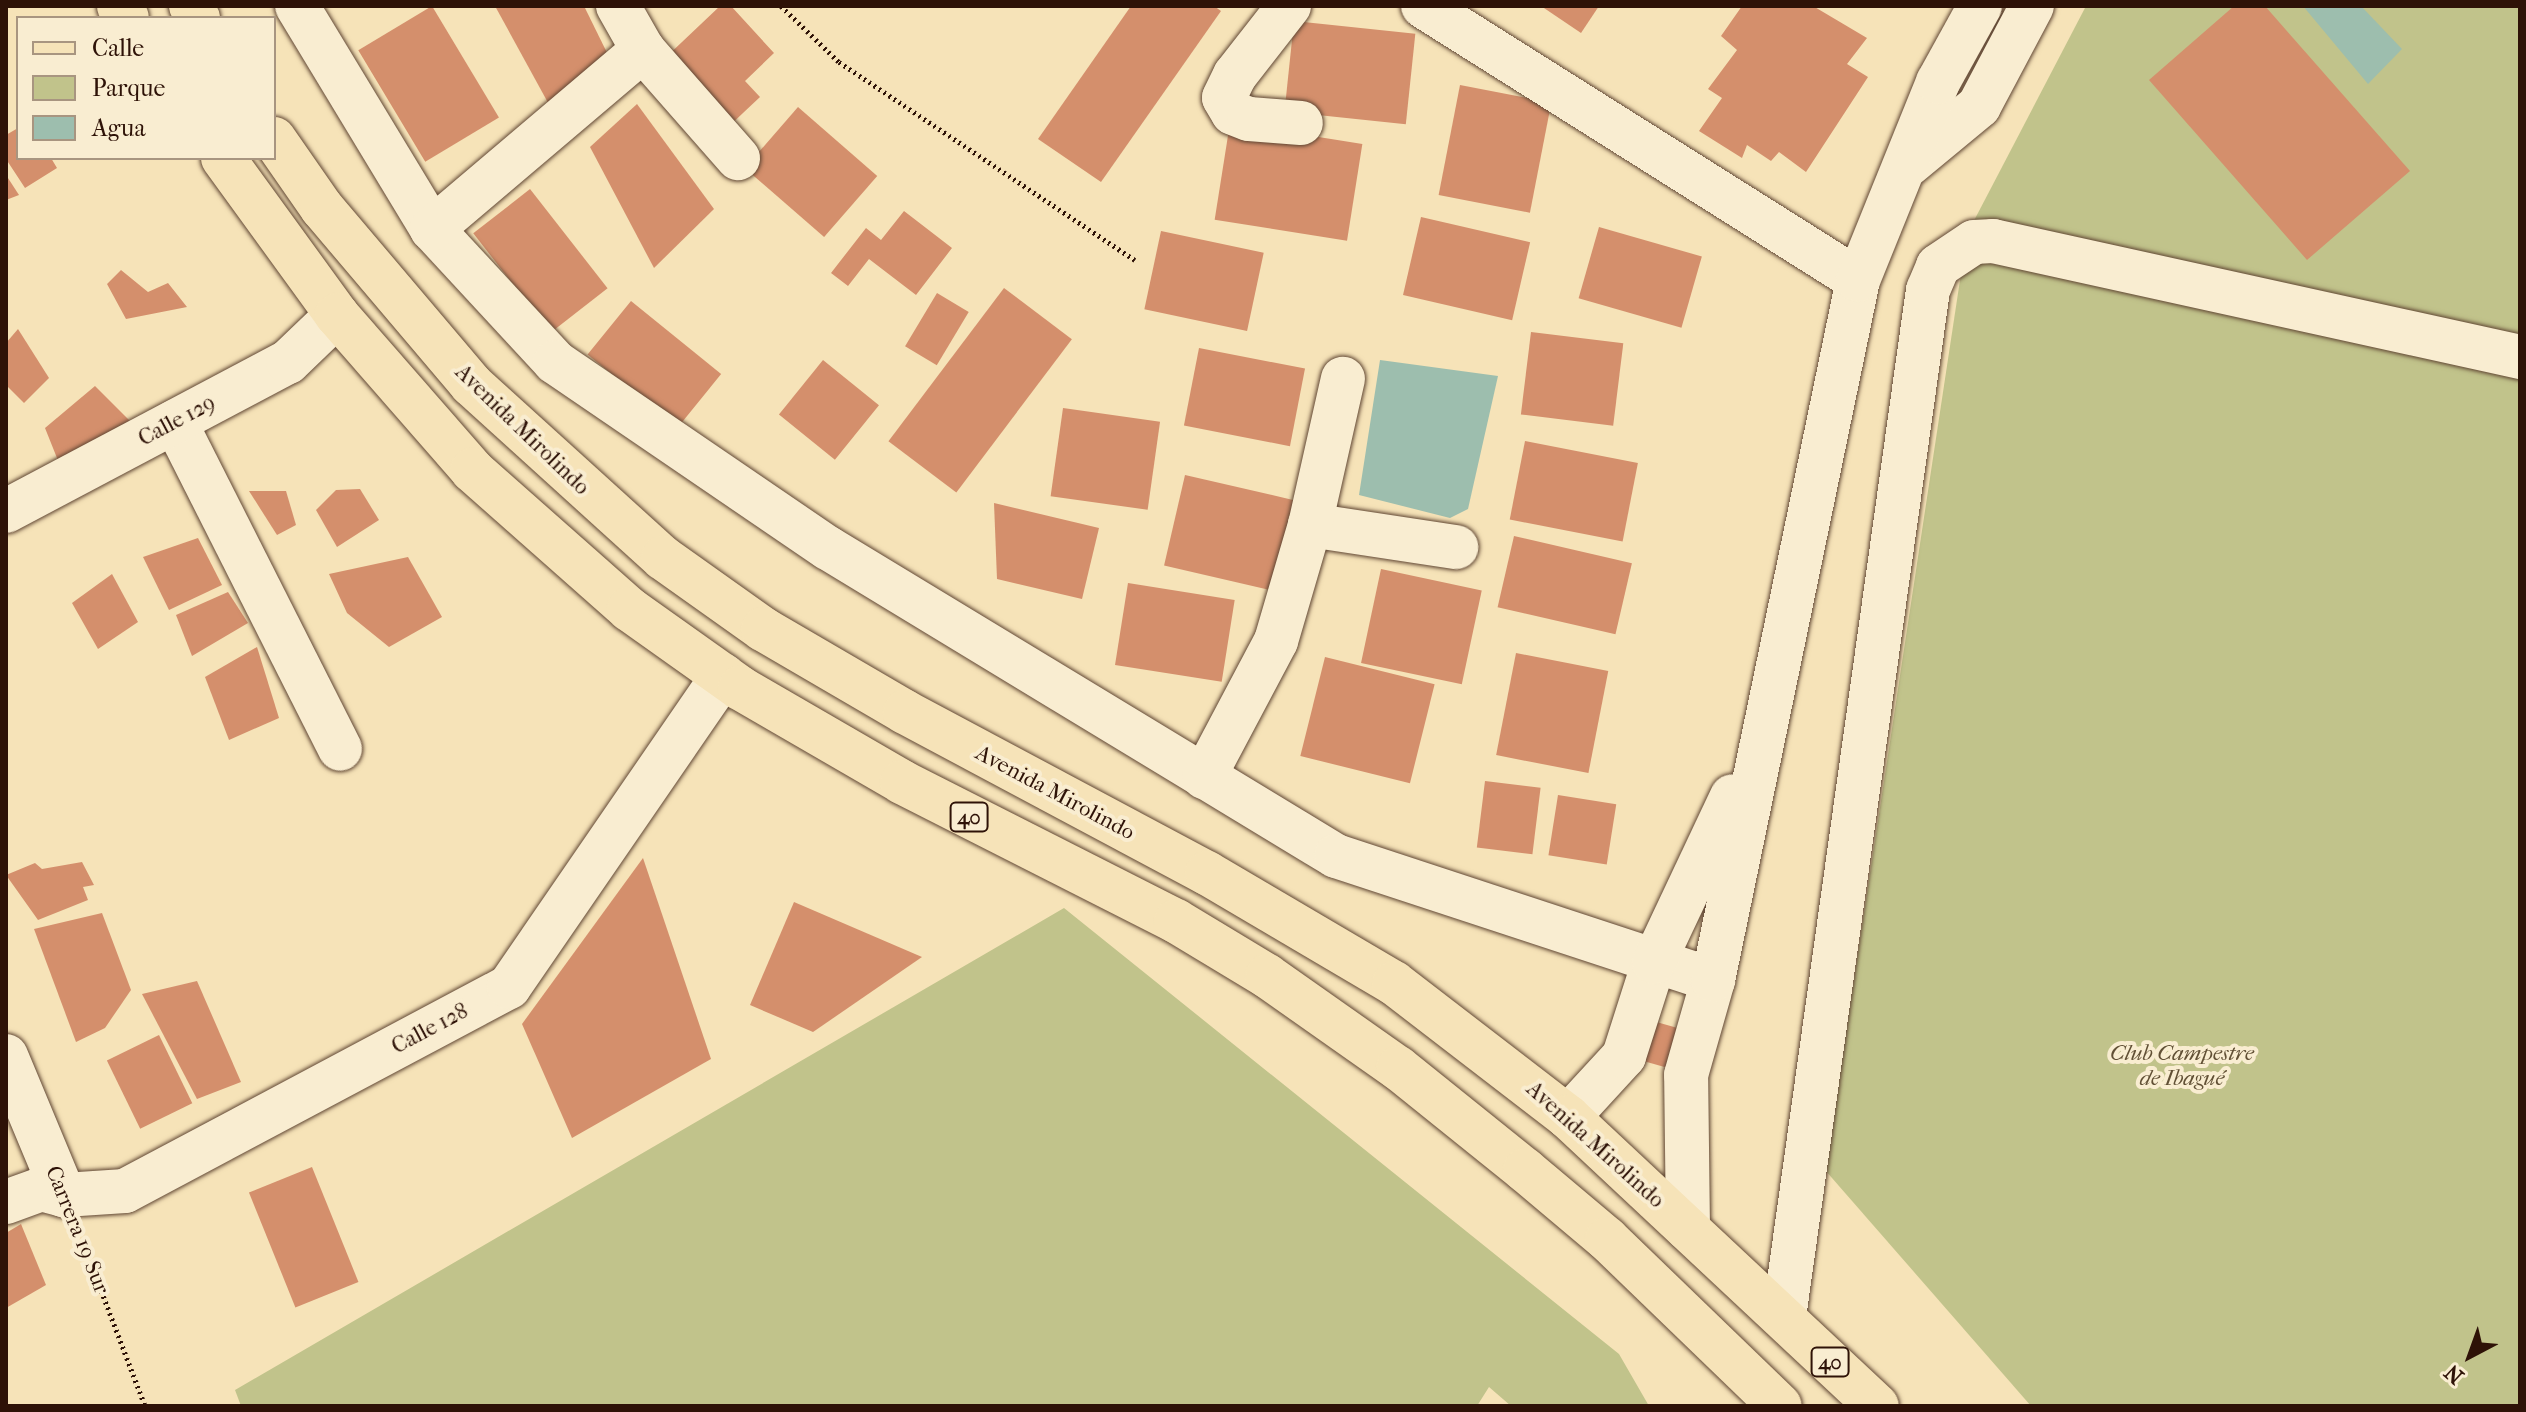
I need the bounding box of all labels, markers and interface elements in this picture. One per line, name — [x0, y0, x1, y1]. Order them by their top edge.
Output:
legend — [16, 16, 276, 160]
text: Calle — [92, 34, 144, 62]
text: Parque — [92, 74, 165, 102]
text: Agua — [92, 114, 145, 142]
street label: Avenida Mirolindo — [449, 359, 595, 501]
street label: Calle 129 — [134, 390, 220, 452]
street label: Avenida Mirolindo — [971, 740, 1139, 846]
road number: 40 — [949, 801, 989, 833]
street label: Calle 128 — [387, 998, 473, 1060]
park label: Club Campestre de Ibagué — [2110, 1040, 2254, 1092]
street label: Avenida Mirolindo — [1521, 1076, 1669, 1214]
street label: Carrera 19 Sur — [39, 1162, 115, 1298]
north arrow — [2430, 1316, 2510, 1396]
road number: 40 — [1810, 1346, 1850, 1378]
text: N — [2439, 1359, 2469, 1389]

